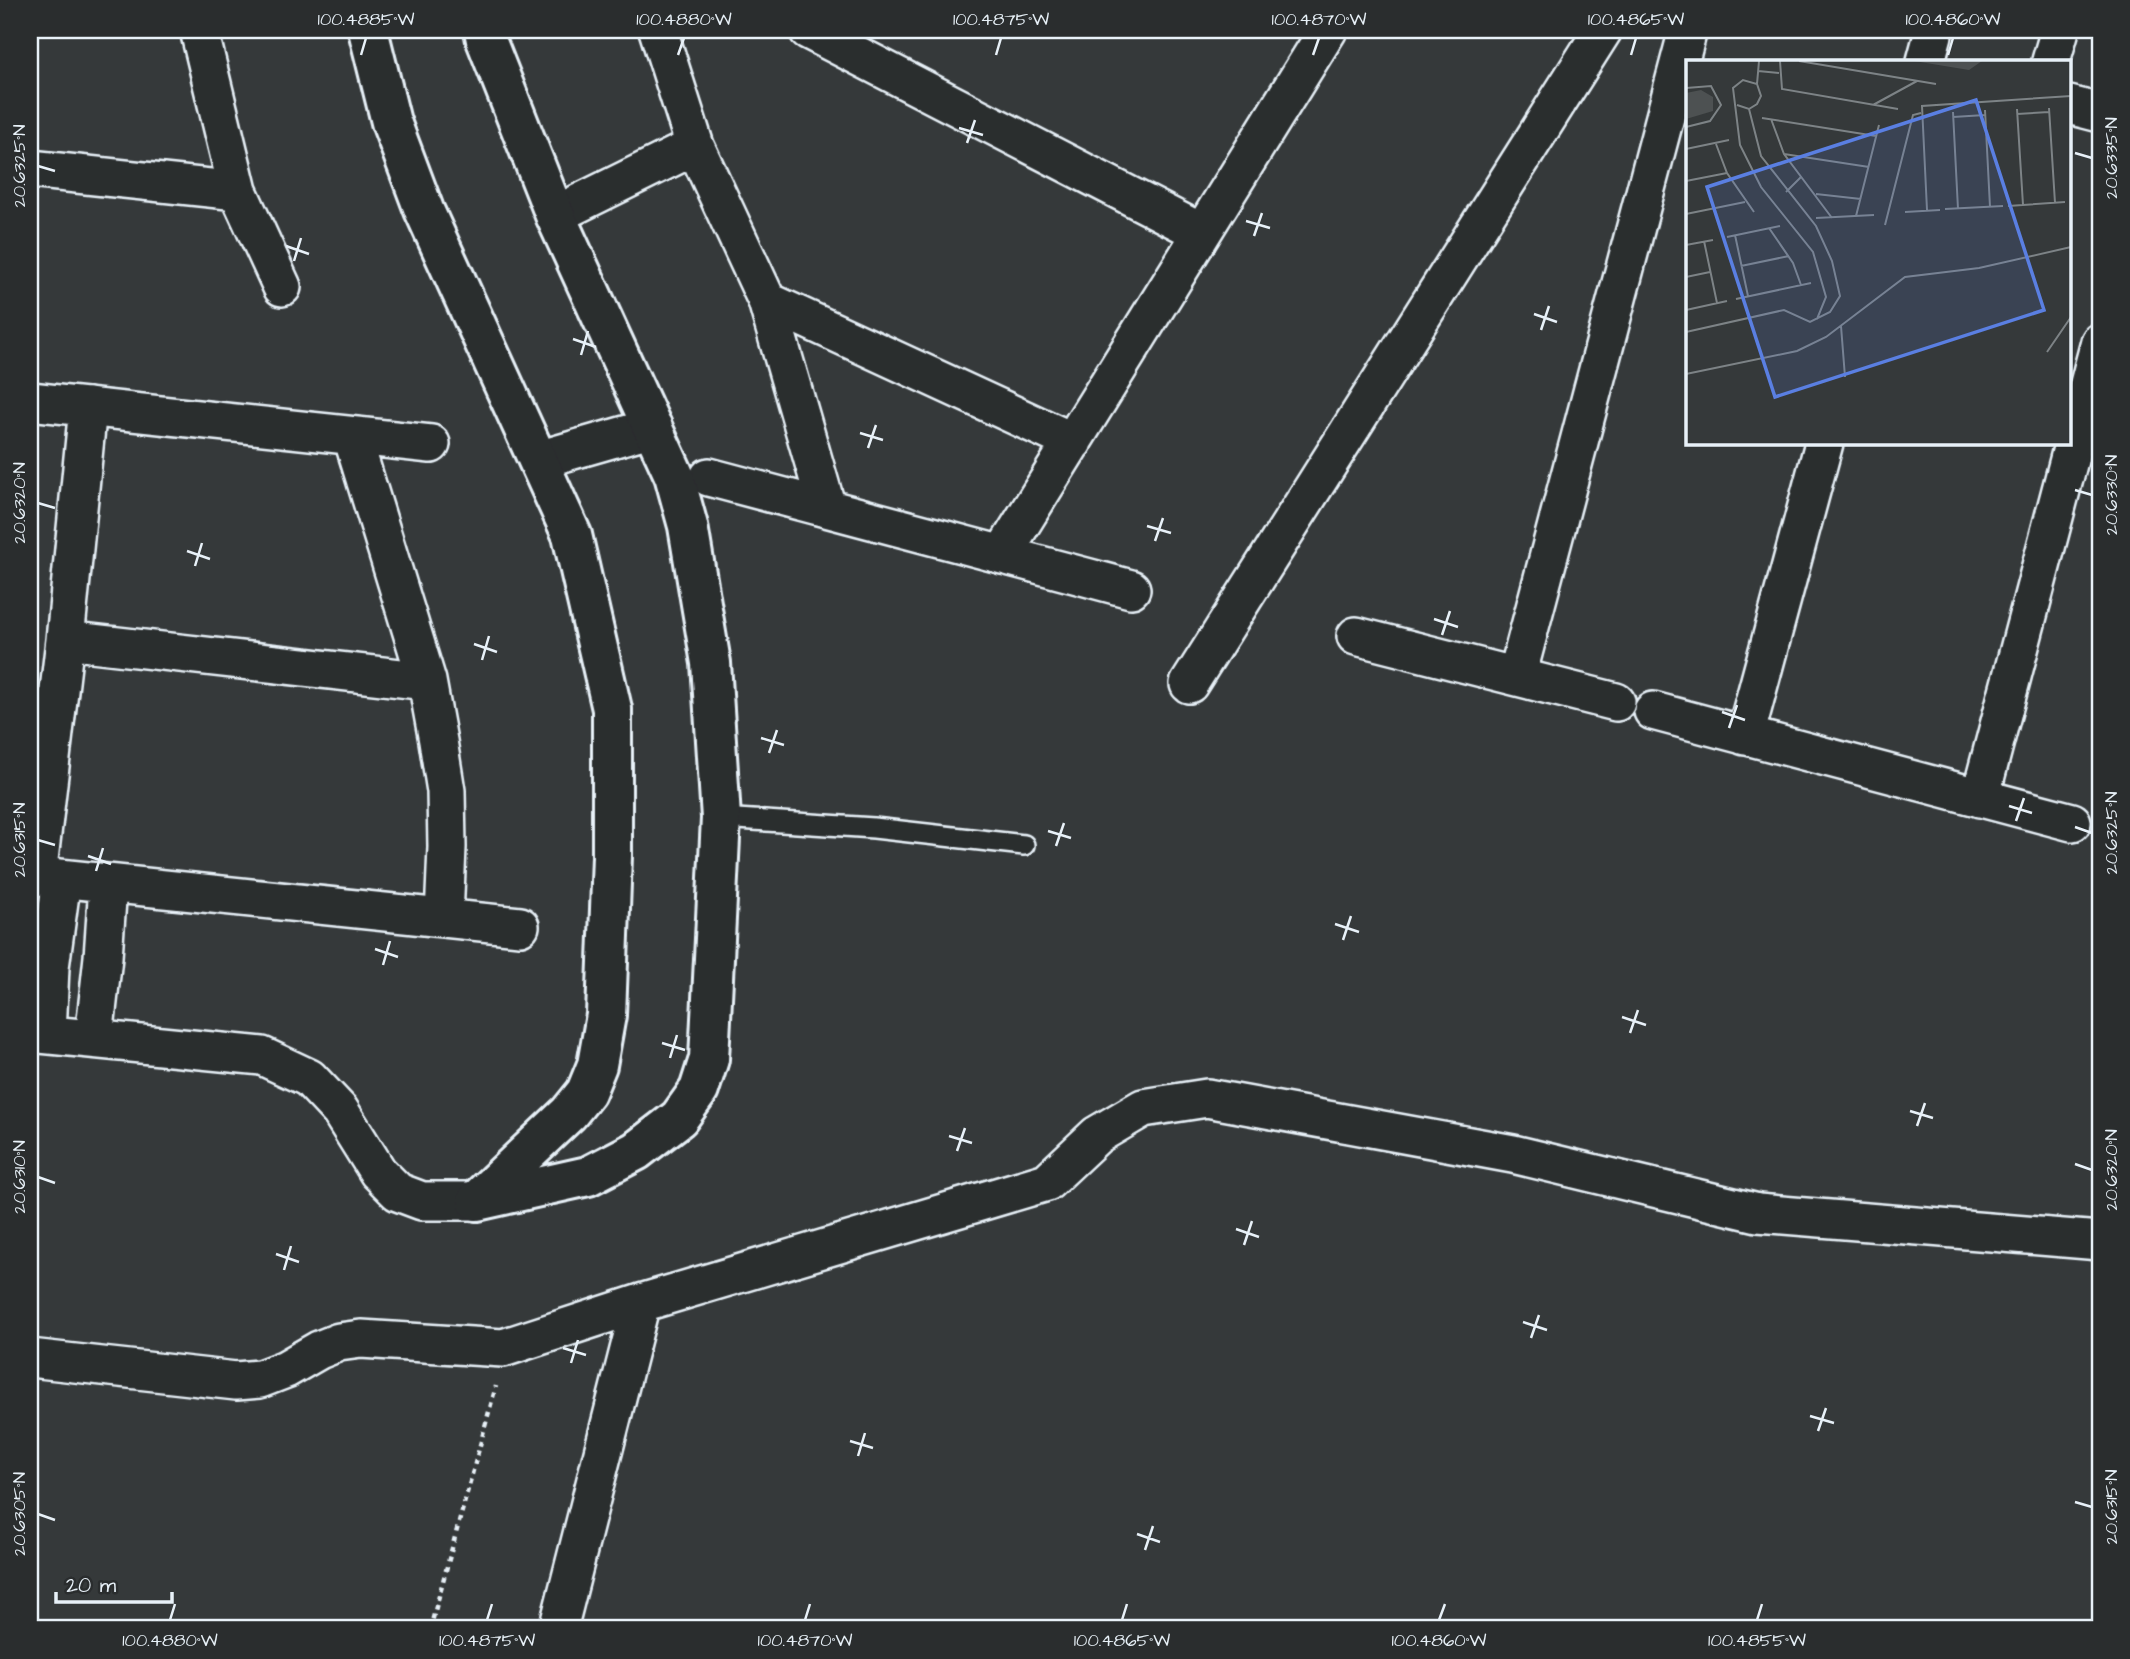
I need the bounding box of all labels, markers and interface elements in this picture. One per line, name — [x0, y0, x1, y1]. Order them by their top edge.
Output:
text: 100.4885°W — [318, 7, 414, 32]
text: 100.4880°W — [636, 7, 732, 32]
text: 100.4875°W — [953, 7, 1049, 32]
text: 100.4870°W — [1272, 7, 1366, 32]
text: 100.4865°W — [1588, 7, 1684, 32]
text: 100.4860°W — [1906, 7, 2001, 32]
inset map — [1686, 60, 2070, 444]
text: 20.6335°N — [2099, 117, 2124, 199]
text: 20.6325°N — [7, 125, 32, 207]
text: 20.6330°N — [2099, 455, 2124, 535]
text: 20.6320°N — [7, 462, 32, 544]
text: 20.6325°N — [2099, 792, 2124, 874]
text: 20.6315°N — [7, 803, 32, 877]
text: 20.6320°N — [2099, 1129, 2124, 1211]
text: 20.6310°N — [7, 1140, 32, 1214]
text: 20.6315°N — [2099, 1470, 2124, 1544]
text: 20.6305°N — [7, 1472, 32, 1556]
scale bar — [56, 1561, 172, 1605]
text: 20 m — [66, 1571, 117, 1600]
text: 100.4880°W — [122, 1628, 218, 1653]
text: 100.4875°W — [439, 1628, 535, 1653]
text: 100.4870°W — [758, 1628, 852, 1653]
text: 100.4865°W — [1074, 1628, 1170, 1653]
text: 100.4860°W — [1392, 1628, 1487, 1653]
text: 100.4855°W — [1708, 1628, 1806, 1653]

